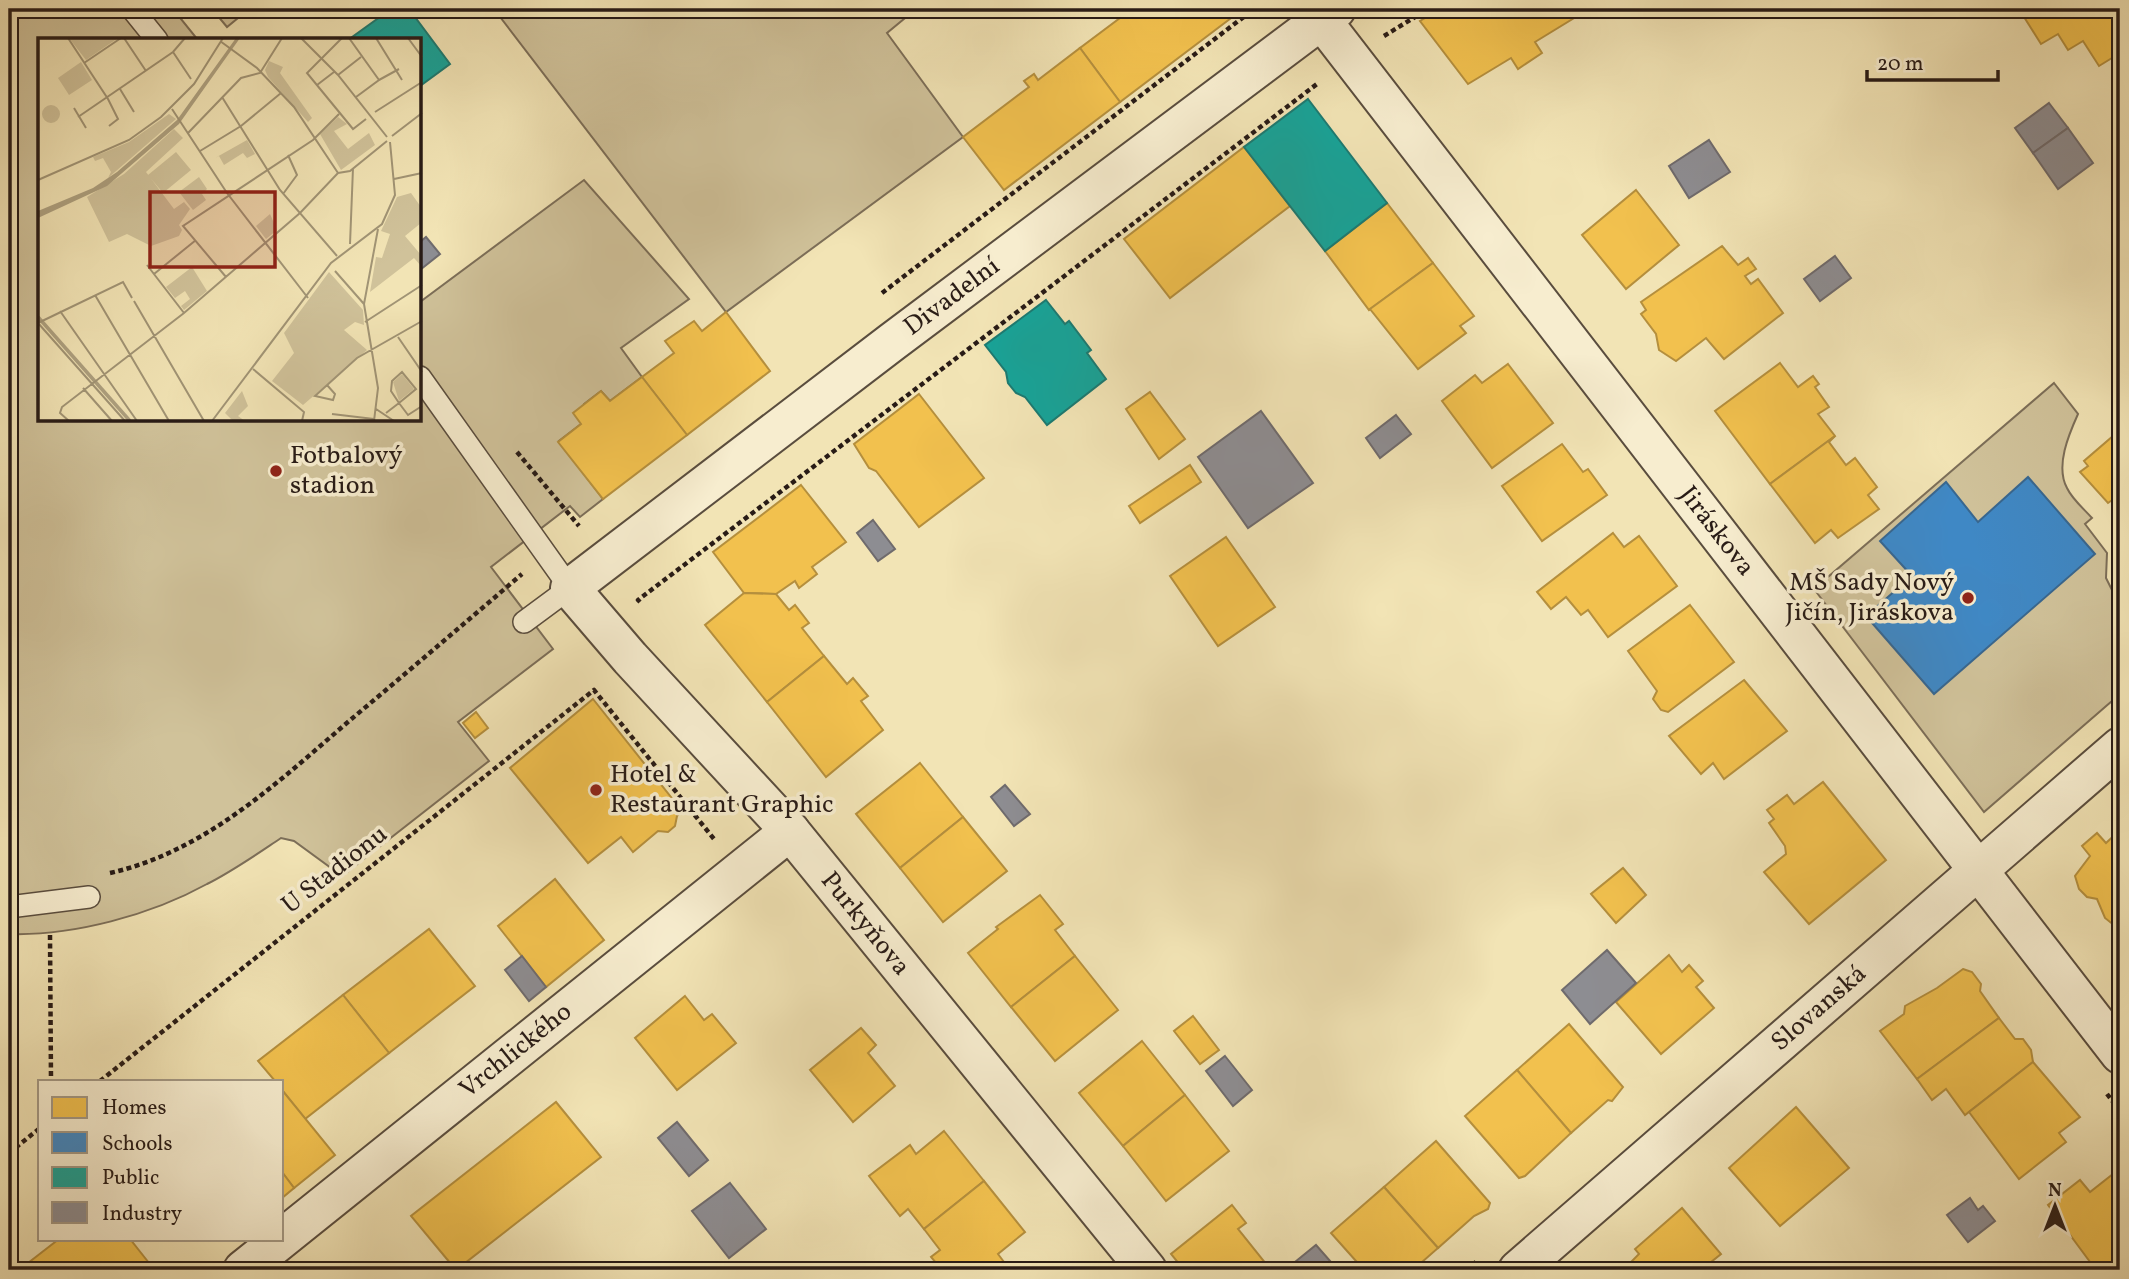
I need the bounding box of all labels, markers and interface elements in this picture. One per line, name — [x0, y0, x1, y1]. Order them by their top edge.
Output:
inset map — [38, 38, 422, 422]
scale bar — [1867, 38, 1998, 82]
text: 20 m — [1877, 50, 1923, 79]
street label: Divadelní — [897, 249, 1008, 345]
place label: Fotbalový stadion — [290, 438, 403, 504]
marker: Fotbalový stadion — [268, 463, 284, 479]
street label: Jiráskova — [1670, 479, 1763, 584]
place label: MŠ Sady Nový Jičín, Jiráskova — [1785, 565, 1954, 631]
marker: MŠ Sady Nový Jičín, Jiráskova — [1960, 590, 1976, 606]
place label: Hotel & Restaurant Graphic — [610, 757, 834, 823]
marker: Hotel & Restaurant Graphic — [588, 782, 604, 798]
street label: U Stadionu — [274, 817, 396, 923]
street label: Purkyňova — [812, 864, 918, 984]
street label: Slovanská — [1764, 957, 1875, 1060]
street label: Vrchlického — [452, 994, 580, 1107]
legend — [38, 1080, 284, 1240]
text: Homes — [102, 1094, 167, 1123]
text: Schools — [102, 1130, 172, 1159]
text: Public — [102, 1164, 159, 1193]
north arrow — [2021, 1170, 2090, 1240]
text: N — [2048, 1178, 2062, 1204]
text: Industry — [102, 1200, 183, 1229]

